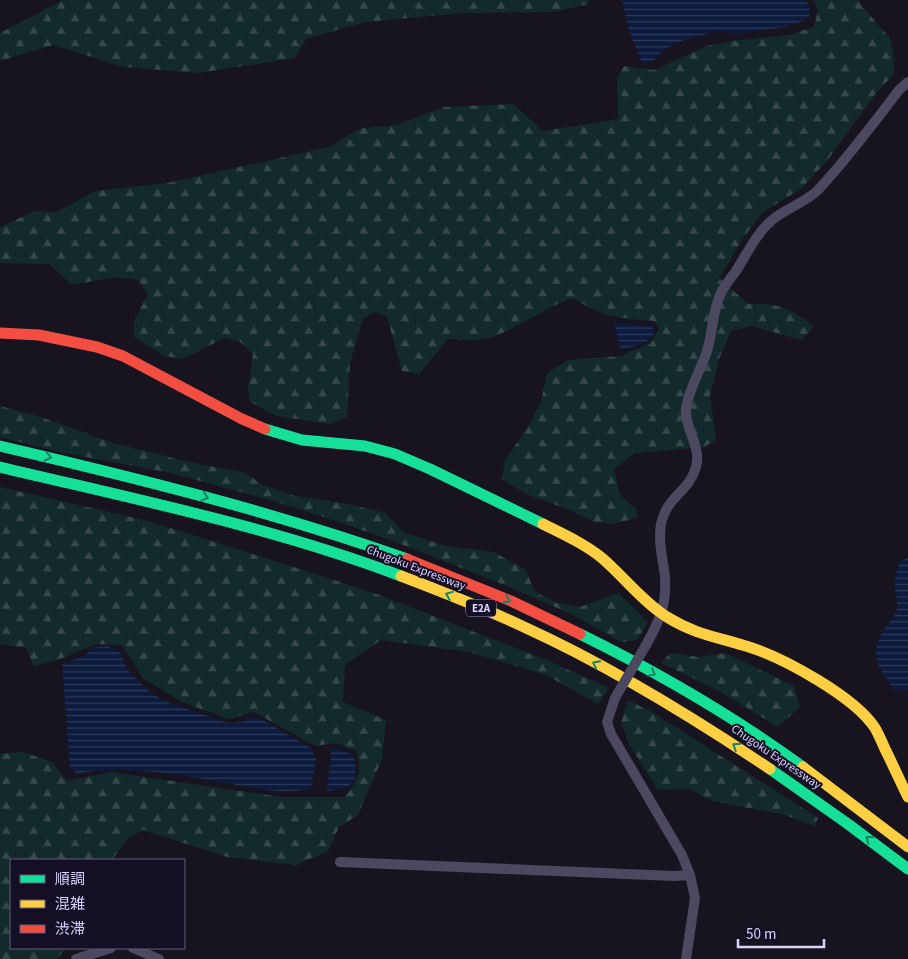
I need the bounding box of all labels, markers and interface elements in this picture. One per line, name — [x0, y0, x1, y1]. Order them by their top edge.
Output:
one-way arrow — [43, 451, 52, 462]
one-way arrow — [200, 491, 209, 501]
street label: Chugoku Expressway — [364, 541, 469, 595]
one-way arrow — [445, 591, 454, 601]
one-way arrow — [502, 594, 511, 605]
road number: E2A — [466, 600, 496, 616]
one-way arrow — [593, 660, 602, 670]
one-way arrow — [647, 667, 656, 677]
street label: Chugoku Expressway — [728, 721, 825, 794]
one-way arrow — [733, 743, 742, 752]
one-way arrow — [866, 836, 875, 845]
legend — [10, 859, 185, 949]
text: 順調 — [55, 869, 85, 890]
text: 混雑 — [55, 894, 85, 915]
scale bar — [738, 916, 824, 948]
text: 渋滞 — [55, 919, 85, 940]
text: 50 m — [746, 924, 776, 945]

